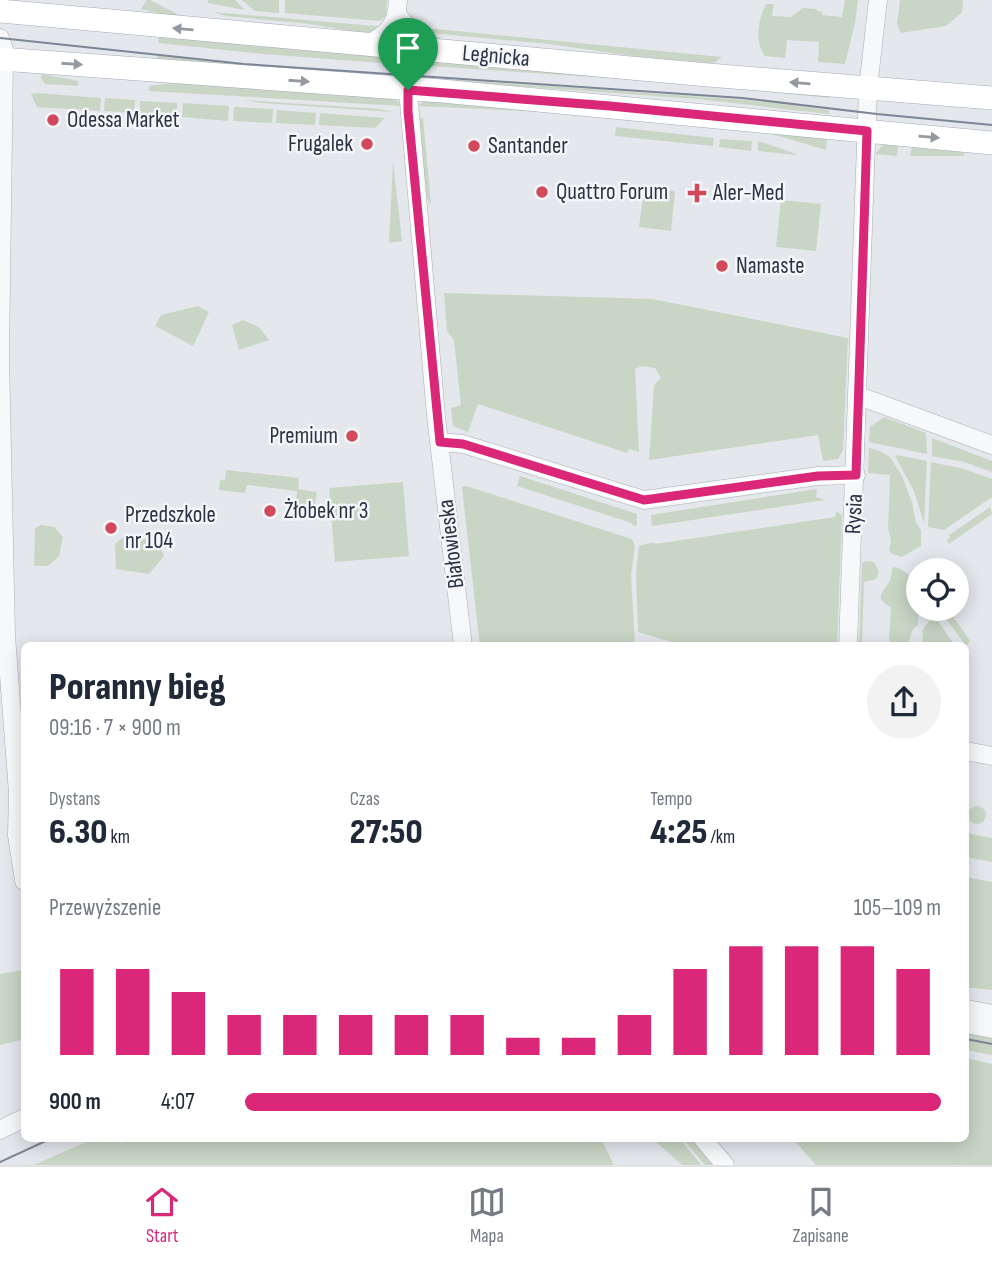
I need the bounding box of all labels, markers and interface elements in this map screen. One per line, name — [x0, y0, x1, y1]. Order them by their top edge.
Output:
pin — [378, 18, 438, 90]
one-way arrow — [172, 23, 194, 34]
icon: arrive — [389, 29, 427, 67]
street label: Legnicka — [461, 39, 531, 73]
one-way arrow — [61, 59, 83, 70]
one-way arrow — [288, 76, 310, 87]
one-way arrow — [789, 77, 811, 88]
place label: Odessa Market — [67, 106, 180, 134]
marker: Odessa Market — [45, 112, 61, 128]
place label: Frugalek — [288, 130, 353, 158]
place label: Santander — [488, 132, 568, 160]
one-way arrow — [919, 132, 941, 143]
marker: Frugalek — [359, 136, 375, 152]
marker: Santander — [466, 138, 482, 154]
place label: Quattro Forum — [556, 178, 668, 206]
place label: Aler-Med — [712, 179, 784, 207]
marker: Aler-Med — [687, 183, 707, 203]
marker: Quattro Forum — [534, 184, 550, 200]
place label: Namaste — [736, 252, 805, 280]
marker: Namaste — [714, 258, 730, 274]
place label: Premium — [269, 422, 338, 450]
marker: Premium — [344, 428, 360, 444]
street label: Rysia — [839, 493, 869, 535]
place label: Żłobek nr 3 — [284, 497, 368, 525]
street label: Białowieska — [432, 498, 470, 590]
place label: Przedszkole nr 104 — [125, 501, 216, 555]
marker: Żłobek nr 3 — [262, 503, 278, 519]
marker: Przedszkole nr 104 — [103, 520, 119, 536]
map controls — [906, 558, 969, 621]
button: locate — [906, 558, 969, 621]
text: Poranny bieg — [49, 665, 226, 710]
button: share — [867, 665, 941, 739]
text: 09:16 · 7 × 900 m — [49, 714, 181, 742]
text: Dystans — [49, 788, 100, 811]
text: Czas — [350, 788, 380, 811]
text: Tempo — [650, 788, 692, 811]
text: 6.30 — [49, 811, 107, 854]
text: 27:50 — [350, 811, 423, 854]
text: 4:25 — [650, 811, 707, 854]
text: km — [107, 826, 130, 849]
text: /km — [707, 826, 735, 849]
text: Przewyższenie — [49, 894, 161, 922]
text: 105–109 m — [854, 894, 941, 922]
text: 900 m — [49, 1088, 101, 1116]
text: 4:07 — [161, 1088, 194, 1116]
tab: Start — [143, 1183, 181, 1248]
tab: Mapa — [468, 1183, 506, 1248]
tab: Zapisane — [792, 1183, 849, 1248]

